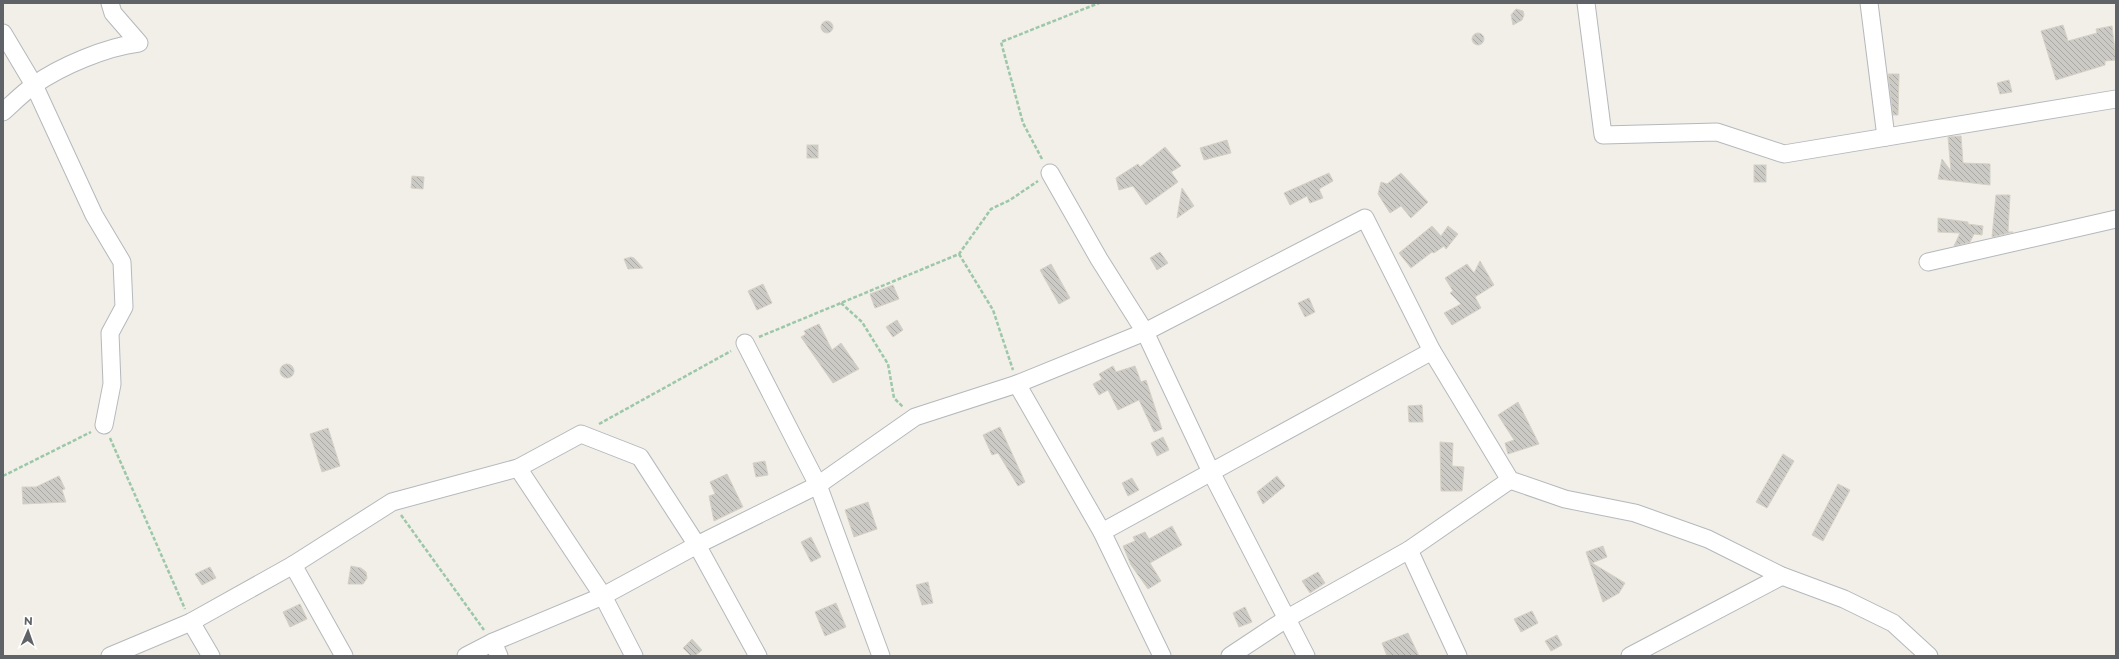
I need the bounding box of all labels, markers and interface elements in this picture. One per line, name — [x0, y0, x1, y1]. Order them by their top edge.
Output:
north arrow — [8, 611, 48, 651]
text: N — [24, 614, 33, 628]

